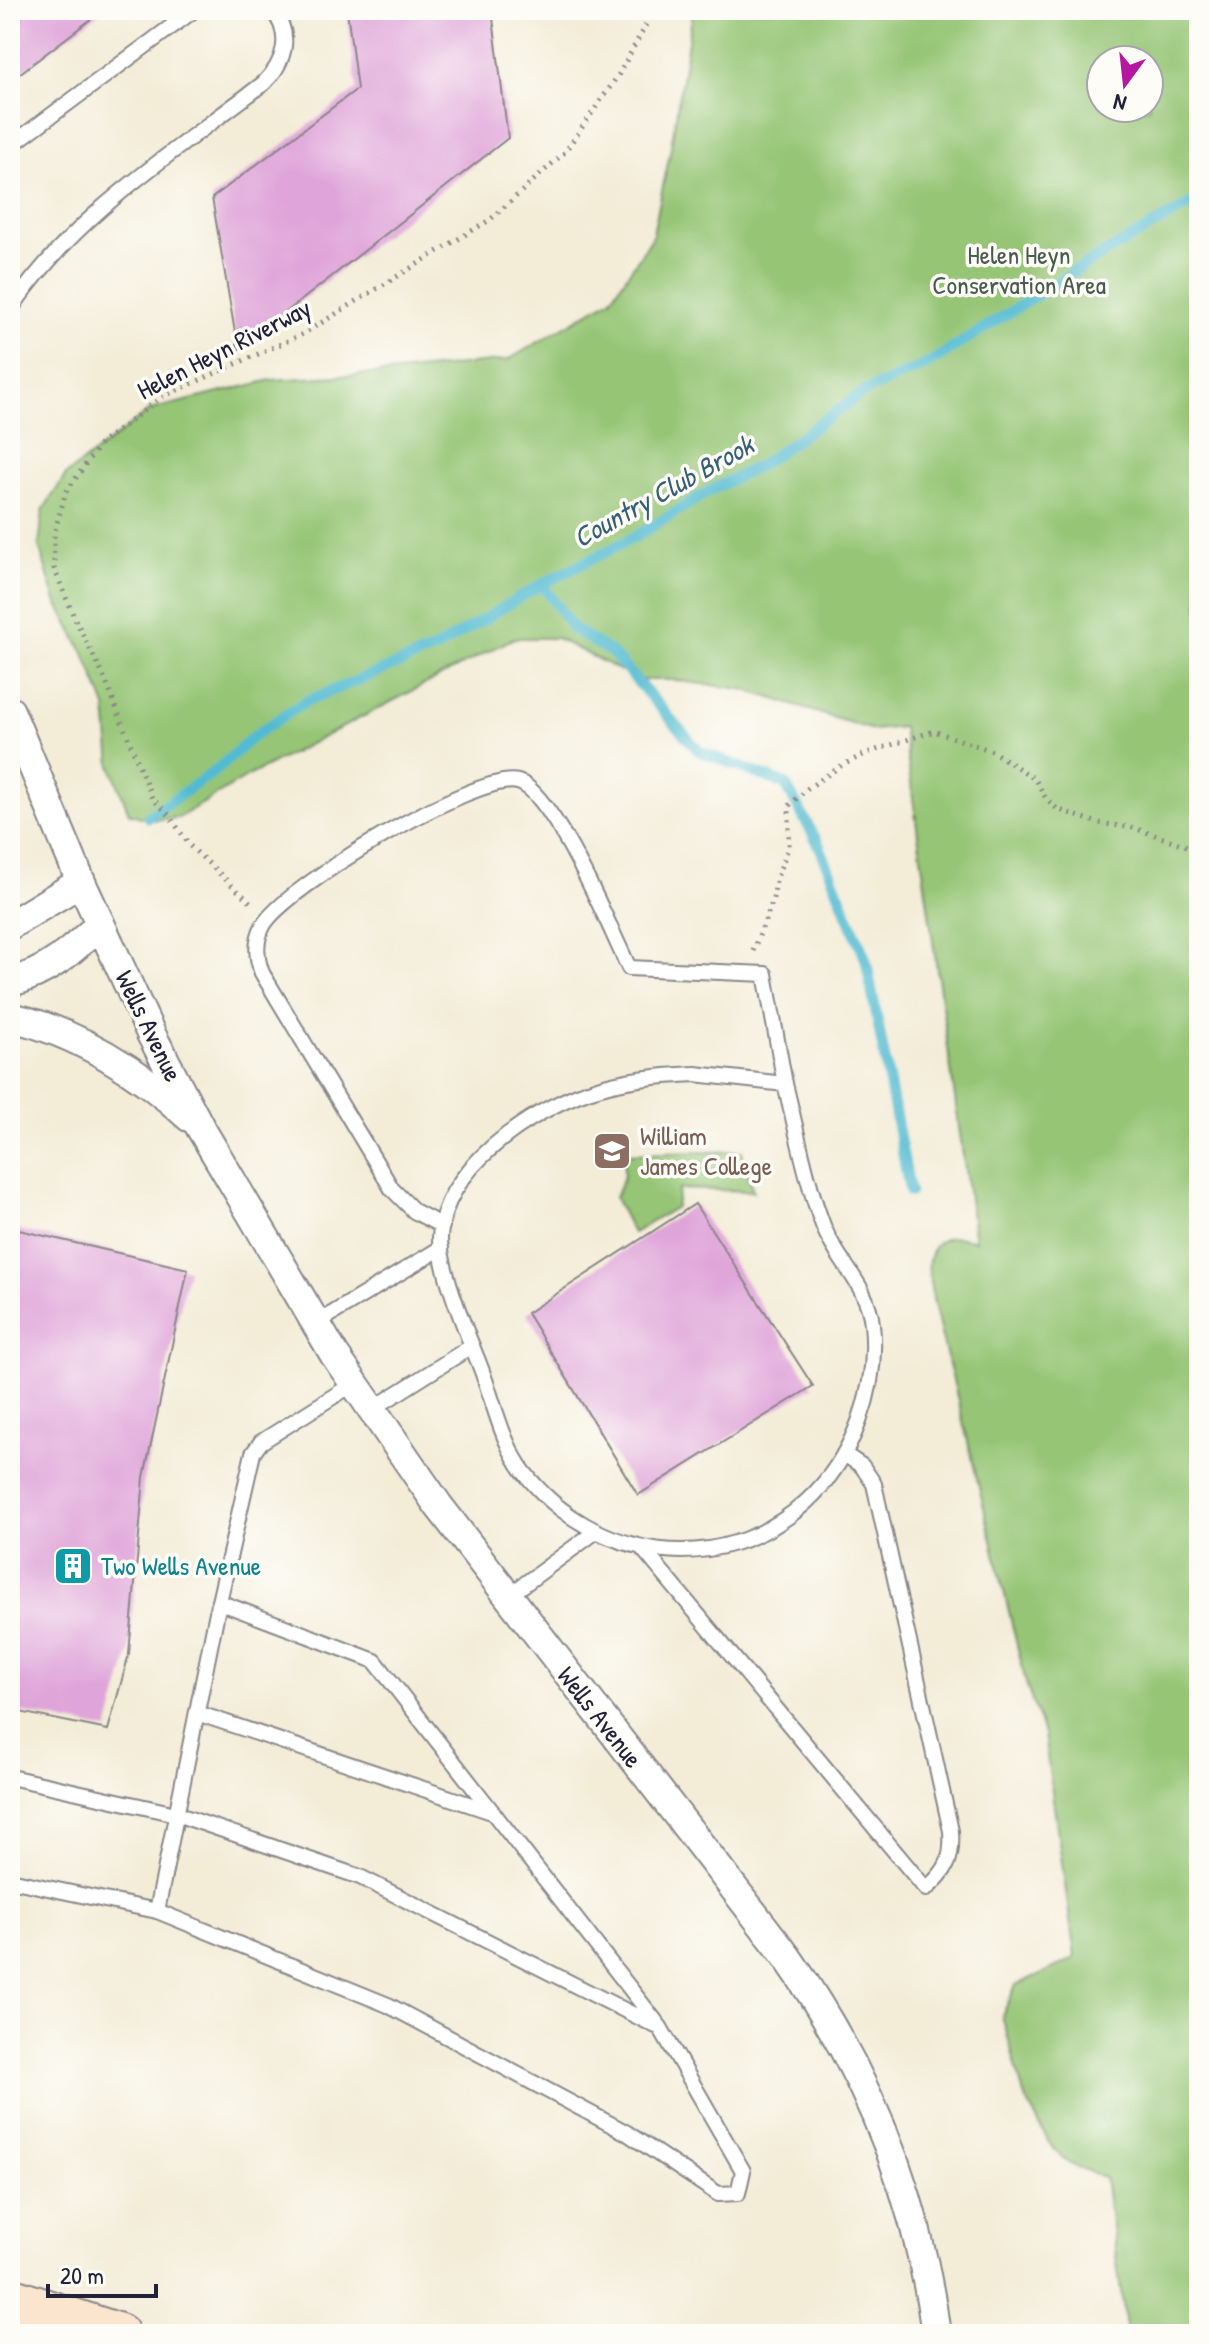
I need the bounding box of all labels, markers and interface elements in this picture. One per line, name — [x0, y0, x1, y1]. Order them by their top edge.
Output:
north arrow — [1085, 44, 1165, 124]
text: N — [1110, 87, 1129, 119]
park label: Helen Heyn Conservation Area — [932, 237, 1106, 302]
street label: Helen Heyn Riverway — [131, 290, 317, 407]
water label: Country Club Brook — [566, 425, 762, 556]
street label: Wells Avenue — [108, 964, 191, 1087]
place label: William James College — [640, 1118, 772, 1183]
school or university icon: William James College — [591, 1130, 633, 1172]
building icon: Two Wells Avenue — [52, 1545, 94, 1587]
place label: Two Wells Avenue — [101, 1548, 261, 1583]
street label: Wells Avenue — [550, 1659, 651, 1775]
scale bar — [48, 2248, 156, 2298]
text: 20 m — [60, 2259, 104, 2291]

